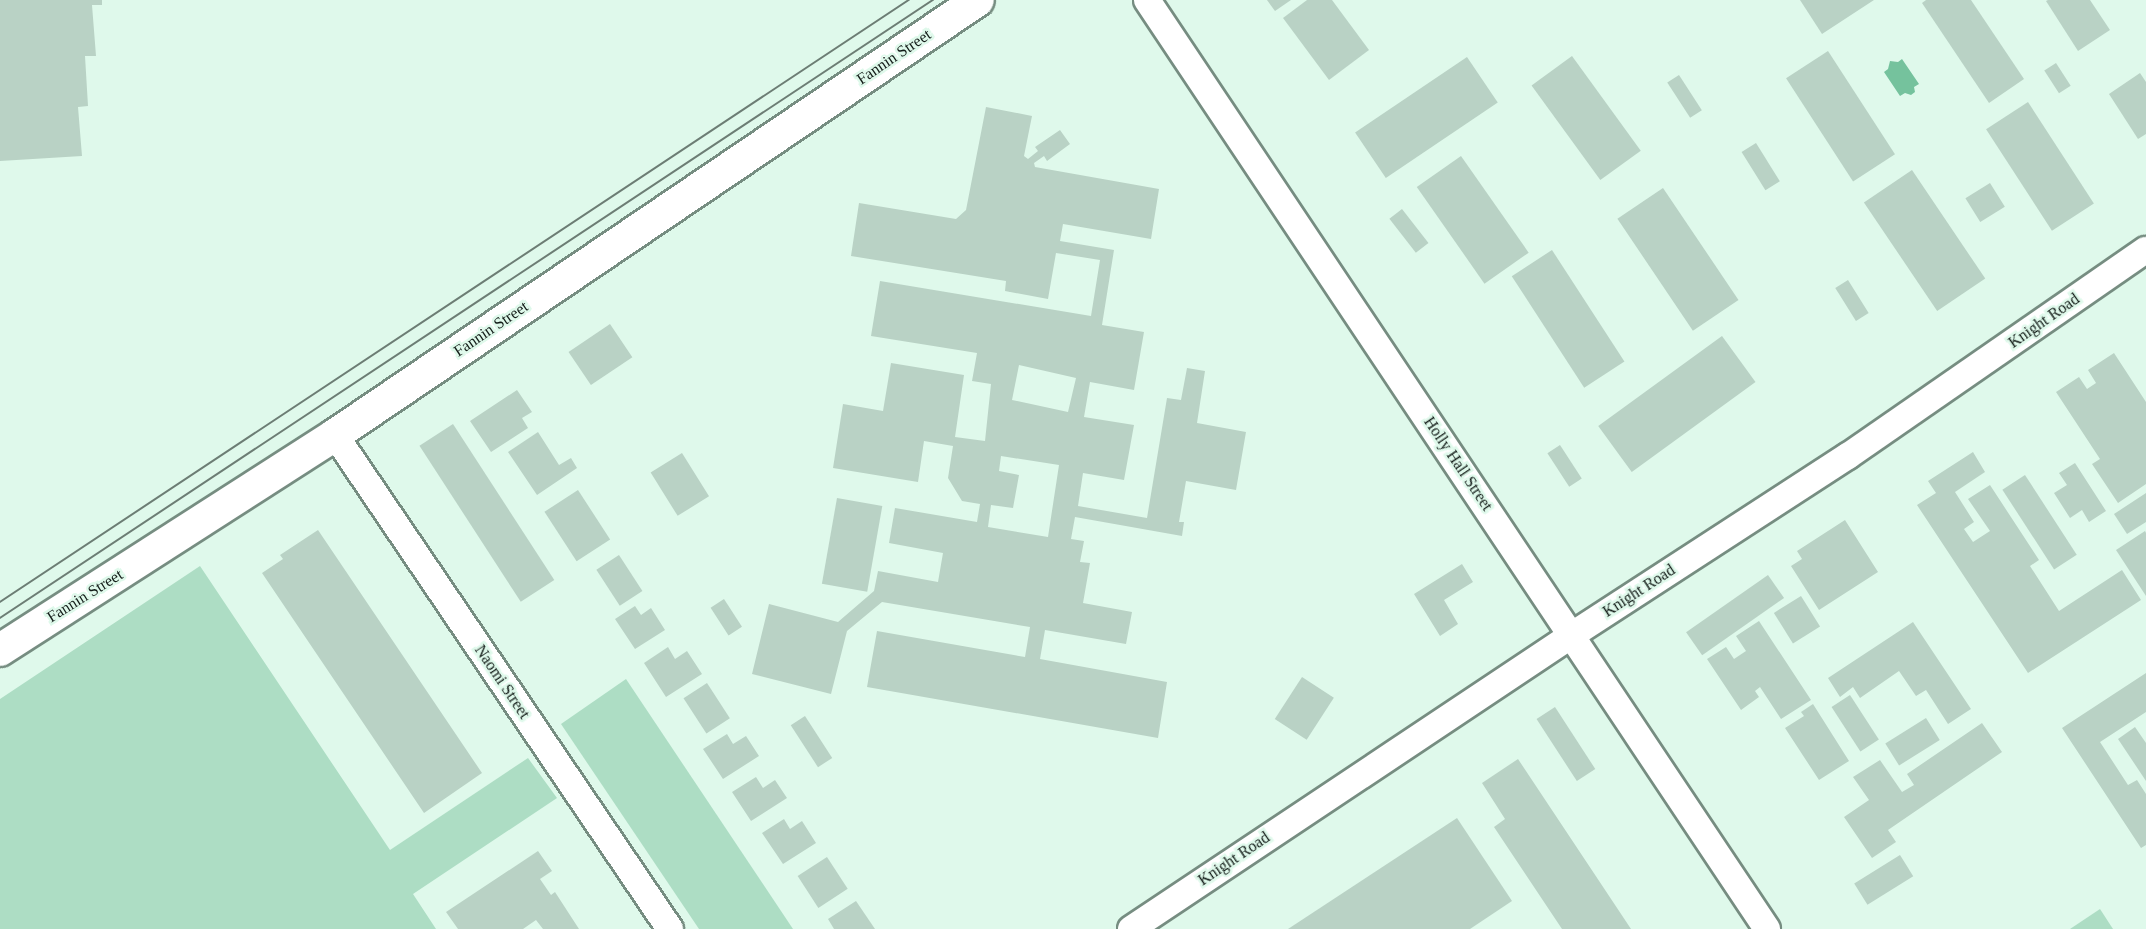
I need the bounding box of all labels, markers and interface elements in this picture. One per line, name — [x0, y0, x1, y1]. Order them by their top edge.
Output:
street label: Fannin Street — [853, 25, 935, 89]
street label: Knight Road — [2005, 290, 2083, 352]
street label: Fannin Street — [450, 297, 532, 361]
street label: Holly Hall Street — [1419, 413, 1497, 515]
street label: Knight Road — [1599, 561, 1679, 621]
street label: Fannin Street — [44, 565, 126, 627]
street label: Naomi Street — [470, 641, 534, 723]
street label: Knight Road — [1195, 828, 1273, 890]

